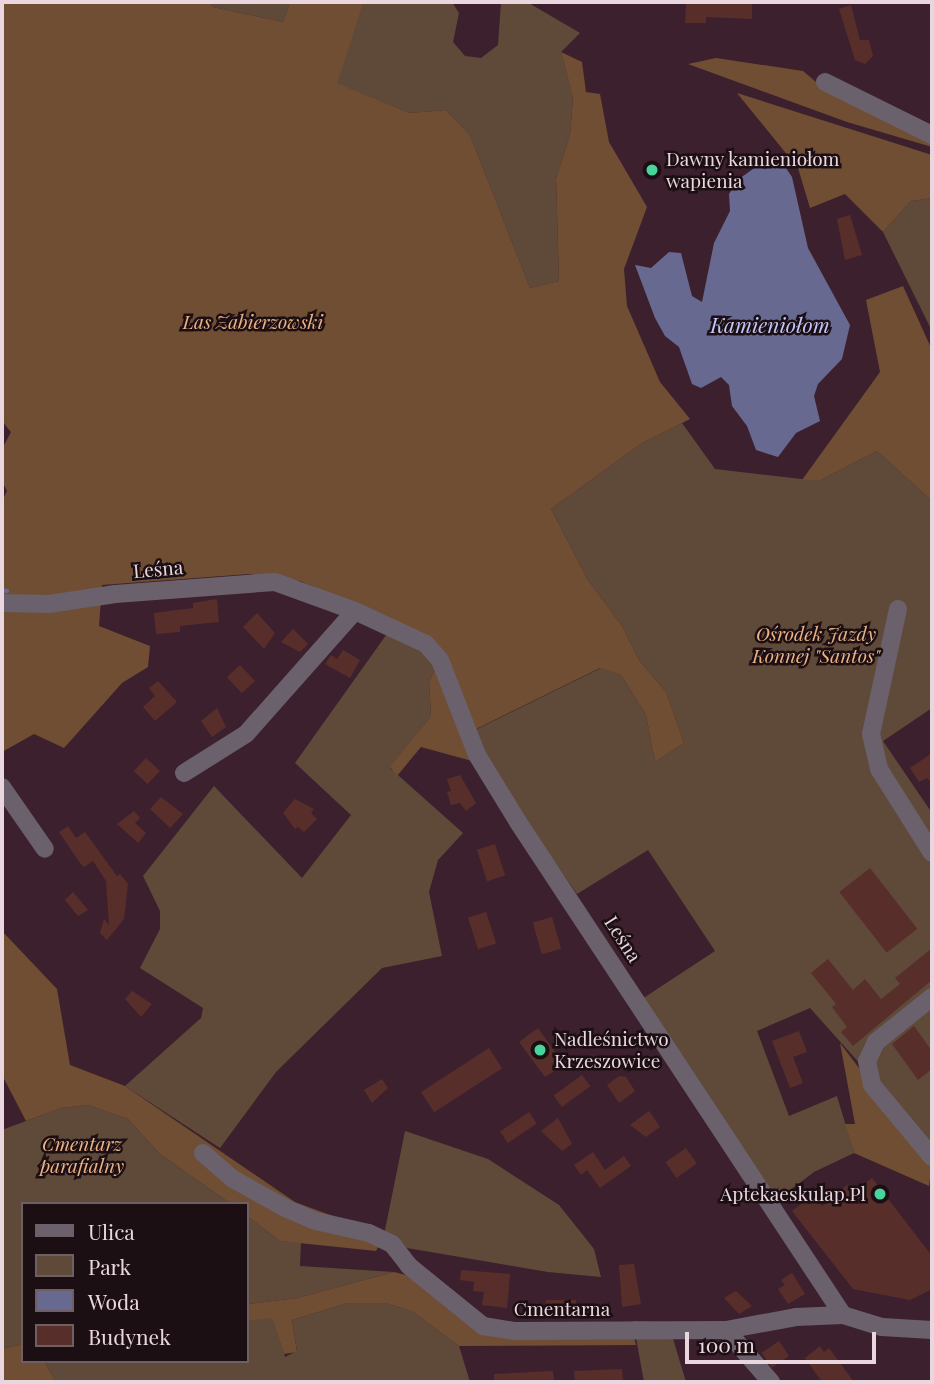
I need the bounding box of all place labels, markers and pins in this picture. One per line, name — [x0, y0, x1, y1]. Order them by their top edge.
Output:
place label: Dawny kamieniołom wapienia — [666, 148, 841, 192]
marker: Dawny kamieniołom wapienia — [644, 162, 660, 178]
place label: Nadleśnictwo Krzeszowice — [554, 1028, 669, 1072]
marker: Nadleśnictwo Krzeszowice — [532, 1042, 548, 1058]
place label: Aptekaeskulap.Pl — [720, 1183, 866, 1205]
marker: Aptekaeskulap.Pl — [872, 1186, 888, 1202]

